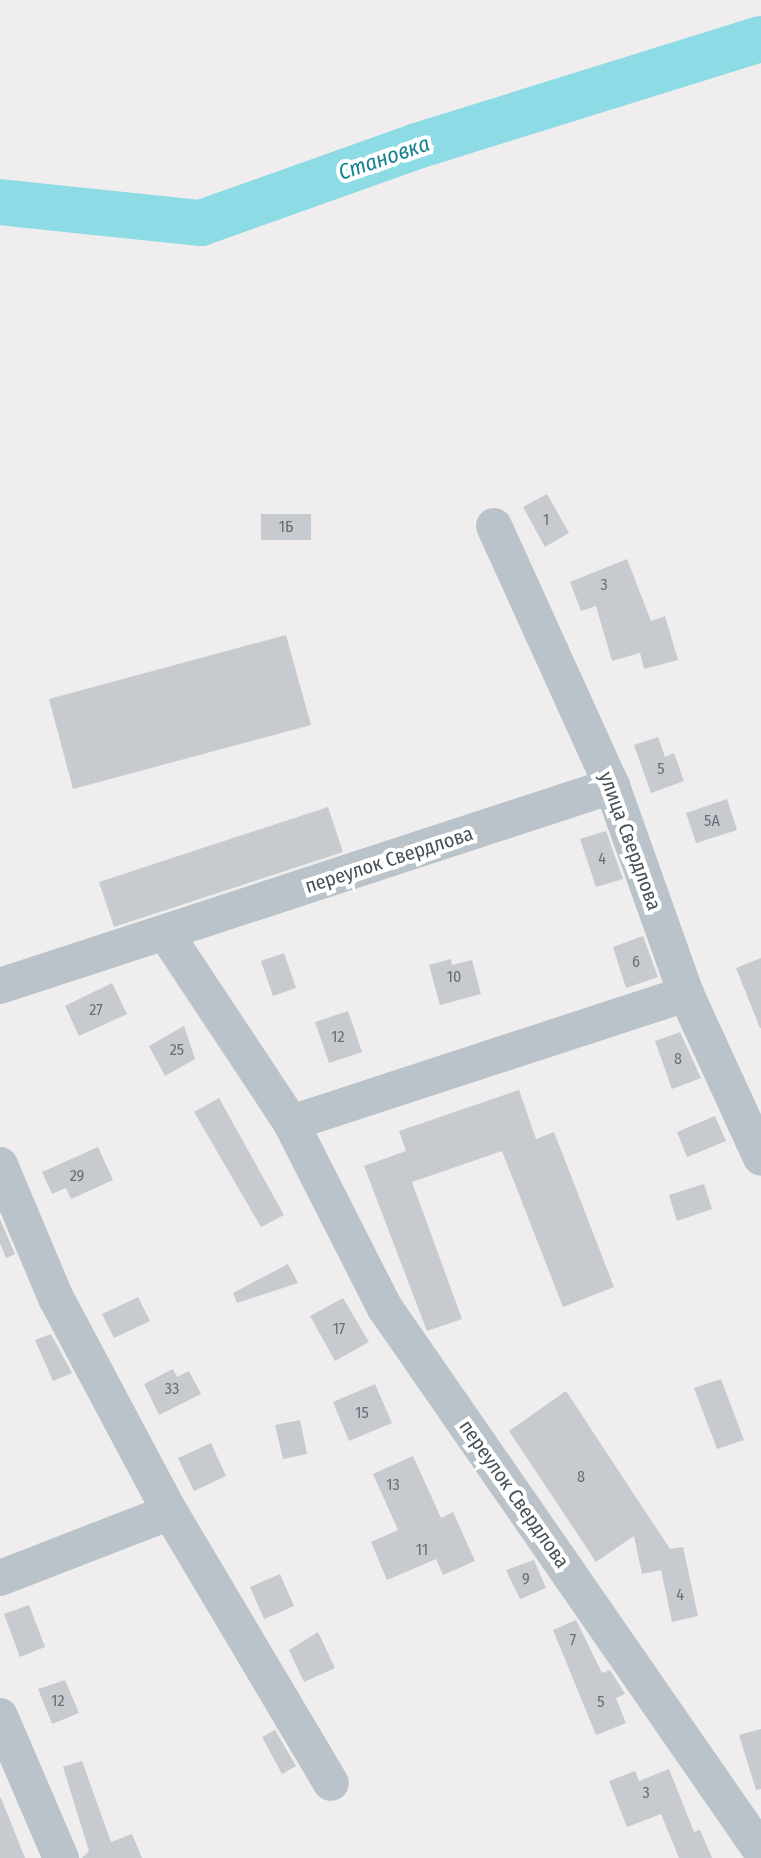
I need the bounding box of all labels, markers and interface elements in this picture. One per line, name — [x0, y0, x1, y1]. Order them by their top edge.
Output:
water label: Становка — [335, 130, 433, 186]
house number: 1 — [543, 510, 549, 530]
house number: 1Б — [279, 517, 293, 537]
house number: 3 — [600, 575, 608, 595]
house number: 5 — [657, 759, 665, 779]
street label: улица Свердлова — [594, 768, 666, 914]
house number: 5А — [704, 811, 720, 831]
street label: переулок Свердлова — [302, 821, 476, 899]
house number: 4 — [598, 849, 606, 869]
house number: 6 — [632, 952, 640, 972]
house number: 10 — [447, 967, 461, 987]
house number: 27 — [89, 1000, 103, 1020]
house number: 12 — [331, 1027, 345, 1047]
house number: 25 — [170, 1040, 184, 1060]
house number: 8 — [674, 1049, 682, 1069]
house number: 29 — [70, 1166, 84, 1186]
house number: 17 — [333, 1319, 345, 1339]
house number: 33 — [165, 1379, 179, 1399]
house number: 15 — [355, 1403, 369, 1423]
street label: переулок Свердлова — [454, 1415, 574, 1573]
house number: 8 — [577, 1467, 585, 1487]
house number: 13 — [386, 1475, 400, 1495]
house number: 11 — [416, 1540, 428, 1560]
house number: 9 — [522, 1569, 530, 1589]
house number: 4 — [676, 1585, 684, 1605]
house number: 7 — [570, 1630, 576, 1650]
house number: 12 — [51, 1691, 65, 1711]
house number: 5 — [597, 1692, 605, 1712]
house number: 3 — [642, 1783, 650, 1803]

